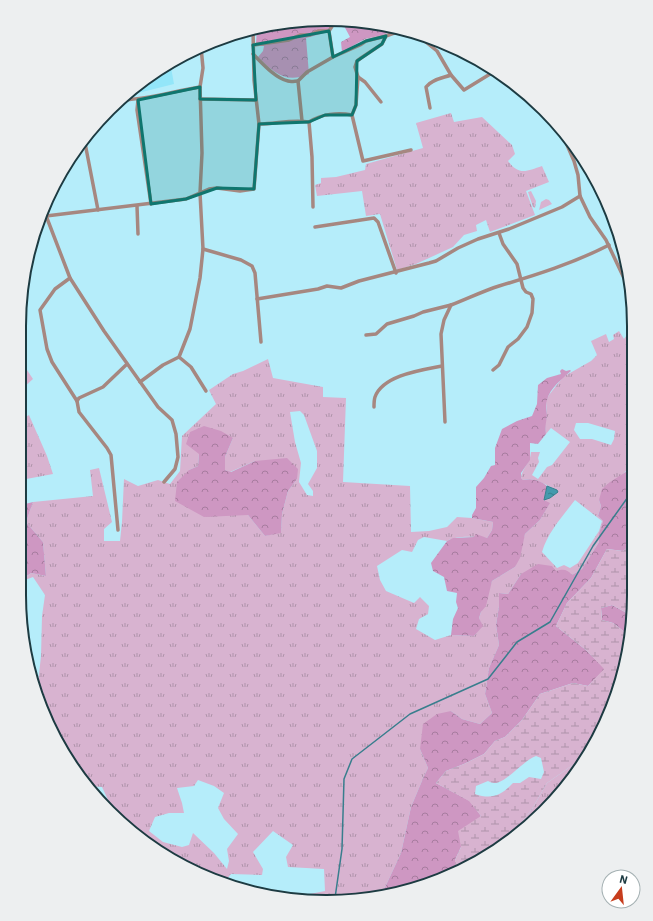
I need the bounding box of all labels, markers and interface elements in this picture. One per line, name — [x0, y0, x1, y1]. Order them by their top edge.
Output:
north arrow — [601, 869, 641, 909]
text: N — [618, 872, 629, 887]

